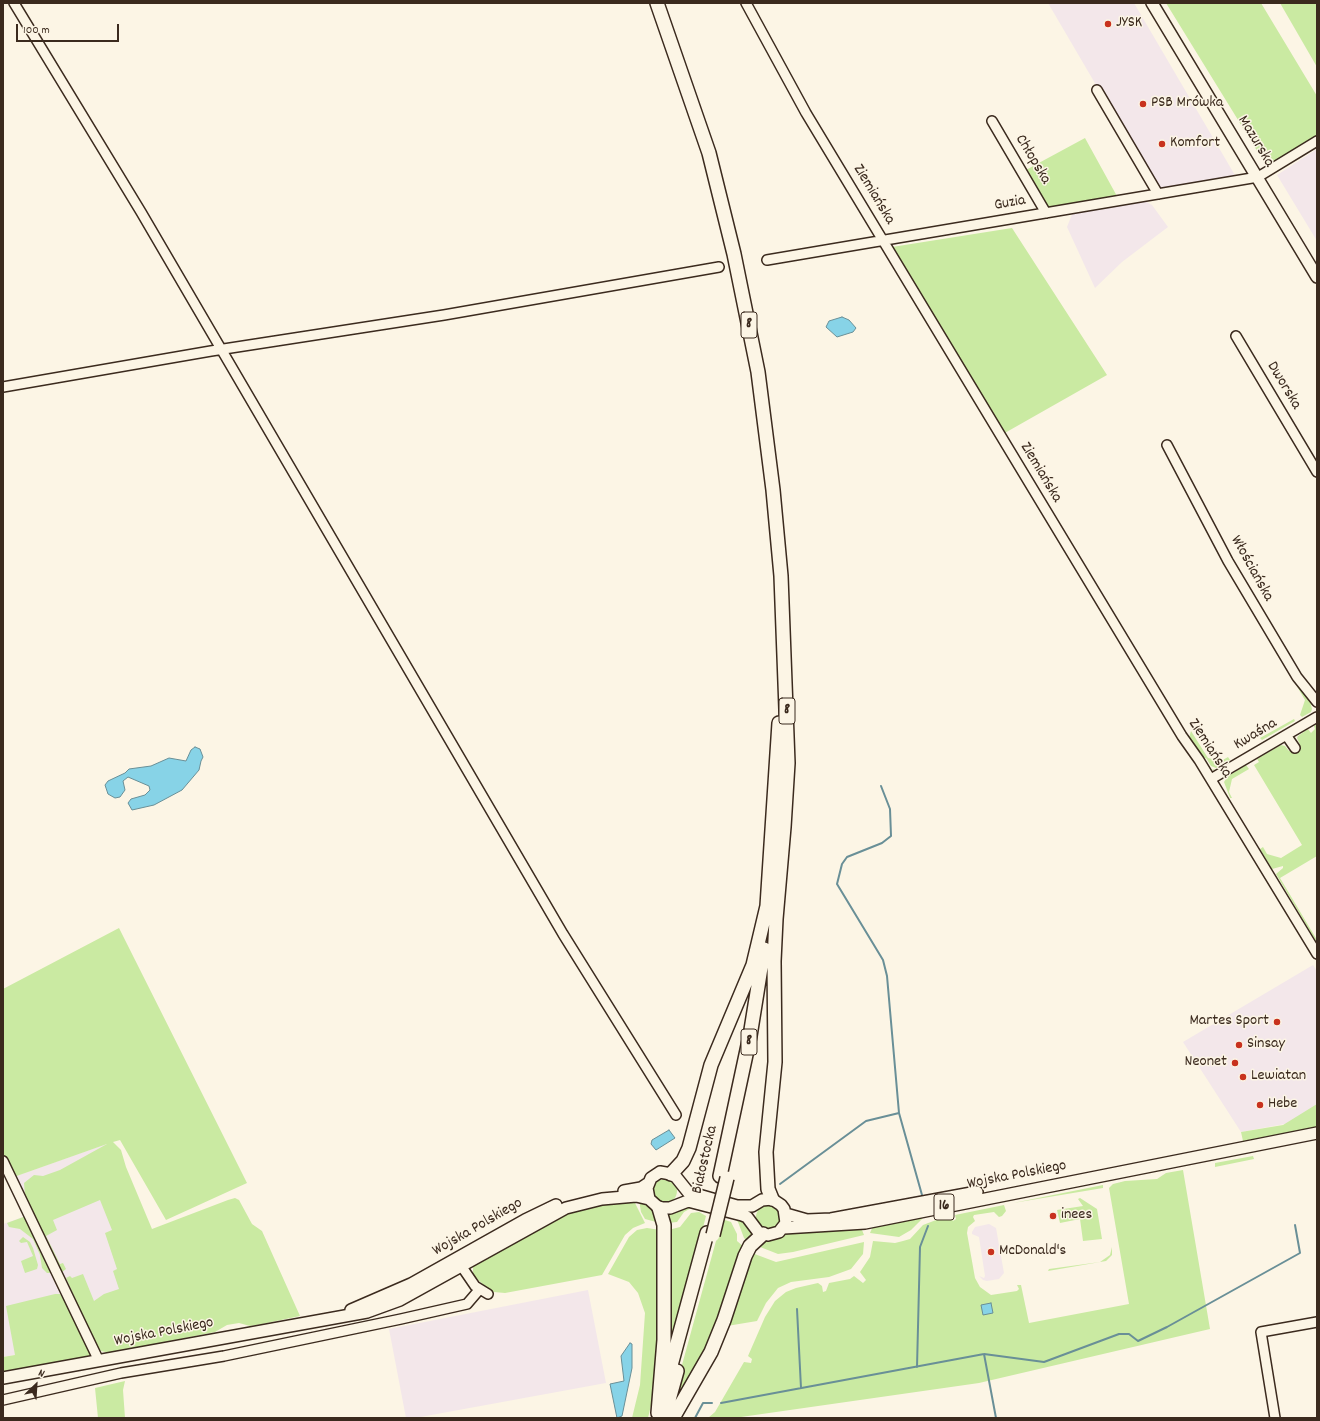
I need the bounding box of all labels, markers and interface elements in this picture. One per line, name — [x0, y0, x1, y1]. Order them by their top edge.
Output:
place label: JYSK — [1116, 14, 1142, 34]
scale bar — [18, 16, 121, 42]
marker: JYSK — [1103, 19, 1113, 29]
text: 100 m — [23, 22, 50, 39]
place label: PSB Mrówka — [1151, 94, 1223, 114]
marker: PSB Mrówka — [1138, 99, 1148, 109]
street label: Mazurska — [1232, 113, 1278, 171]
street label: Chłopska — [1010, 132, 1054, 188]
place label: Komfort — [1170, 134, 1220, 154]
marker: Komfort — [1157, 139, 1167, 149]
street label: Ziemiańska — [848, 161, 898, 229]
street label: Guzia — [993, 192, 1027, 216]
road number: 8 — [741, 312, 757, 338]
street label: Dworska — [1261, 359, 1305, 413]
street label: Ziemiańska — [1015, 439, 1065, 507]
street label: Włościańska — [1225, 533, 1277, 605]
road number: 8 — [779, 698, 795, 724]
street label: Kwaśna — [1231, 715, 1281, 755]
street label: Ziemiańska — [1183, 716, 1235, 782]
place label: Martes Sport — [1189, 1012, 1269, 1032]
marker: Martes Sport — [1272, 1017, 1282, 1027]
road number: 8 — [741, 1029, 757, 1055]
place label: Sinsay — [1247, 1035, 1285, 1055]
marker: Sinsay — [1234, 1040, 1244, 1050]
place label: Neonet — [1185, 1053, 1227, 1073]
marker: Neonet — [1230, 1058, 1240, 1068]
place label: Lewiatan — [1251, 1067, 1306, 1087]
marker: Lewiatan — [1238, 1072, 1248, 1082]
place label: Hebe — [1268, 1095, 1297, 1115]
marker: Hebe — [1255, 1100, 1265, 1110]
street label: Białostocka — [689, 1124, 723, 1196]
street label: Wojska Polskiego — [966, 1157, 1068, 1195]
road number: 16 — [934, 1194, 954, 1220]
street label: Wojska Polskiego — [430, 1195, 526, 1261]
place label: inees — [1061, 1206, 1092, 1226]
marker: inees — [1048, 1211, 1058, 1221]
place label: McDonald's — [999, 1242, 1066, 1262]
marker: McDonald's — [986, 1247, 996, 1257]
street label: Wojska Polskiego — [113, 1314, 215, 1352]
north arrow — [16, 1365, 56, 1405]
text: N — [35, 1366, 47, 1383]

